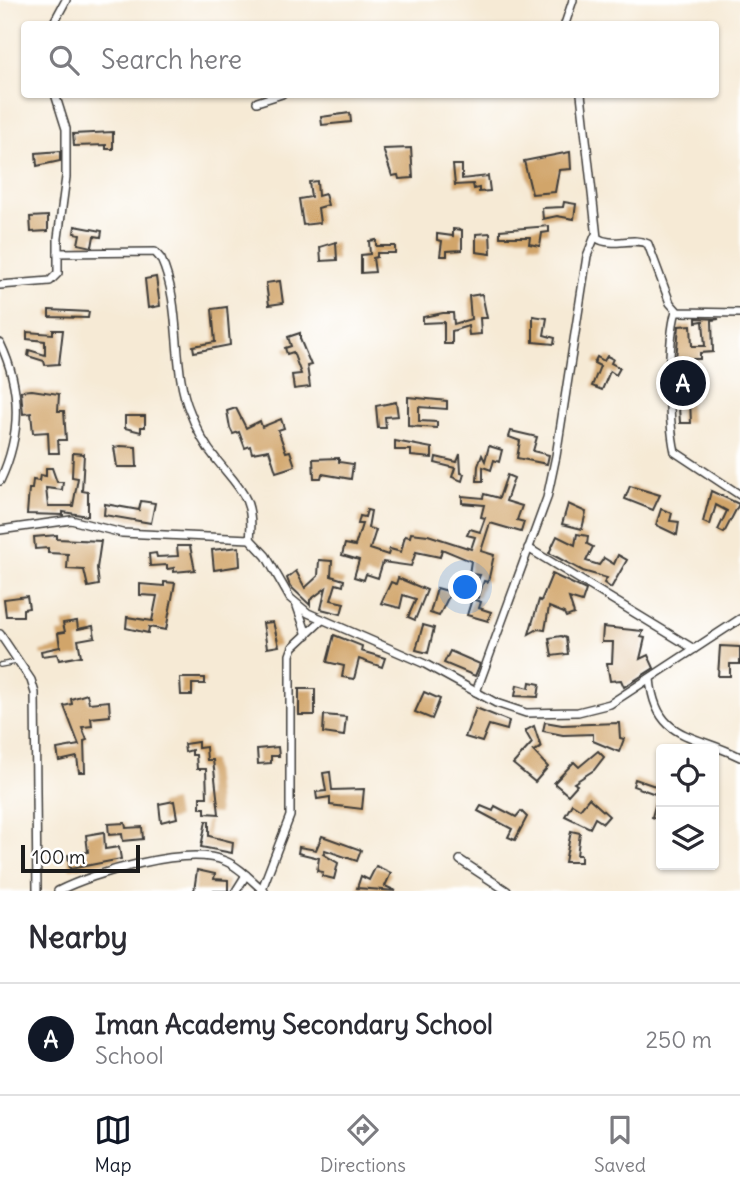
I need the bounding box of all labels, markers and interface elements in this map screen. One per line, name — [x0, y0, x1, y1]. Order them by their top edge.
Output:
search box — [21, 21, 719, 98]
icon: search — [45, 41, 83, 79]
text: Search here — [101, 43, 242, 76]
pin: A — [660, 357, 706, 409]
your location — [448, 570, 482, 604]
map controls — [656, 744, 719, 870]
button: locate — [656, 744, 719, 807]
button: layers — [656, 807, 719, 870]
scale bar — [21, 842, 140, 874]
text: 100 m — [32, 845, 86, 869]
text: Nearby — [28, 918, 128, 956]
text: Iman Academy Secondary School — [95, 1008, 493, 1041]
text: A — [44, 1025, 58, 1054]
text: 250 m — [645, 1025, 712, 1054]
text: School — [95, 1041, 164, 1070]
tab: Map — [94, 1111, 132, 1177]
tab: Directions — [320, 1111, 406, 1177]
tab: Saved — [594, 1111, 646, 1177]

